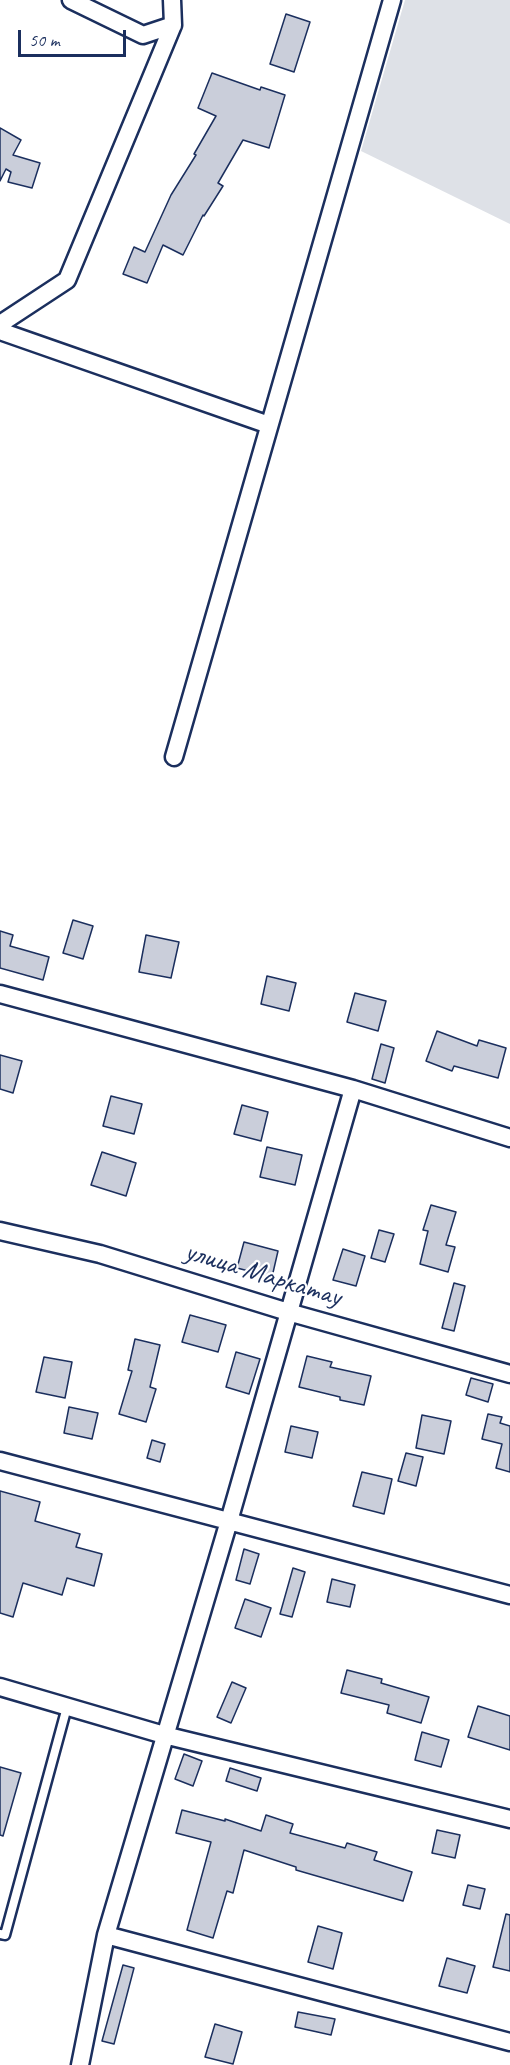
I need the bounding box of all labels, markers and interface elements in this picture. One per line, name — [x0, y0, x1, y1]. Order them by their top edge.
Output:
scale bar — [21, 18, 129, 56]
text: 50 m — [29, 29, 60, 51]
street label: улица Маркатау — [181, 1235, 345, 1315]

